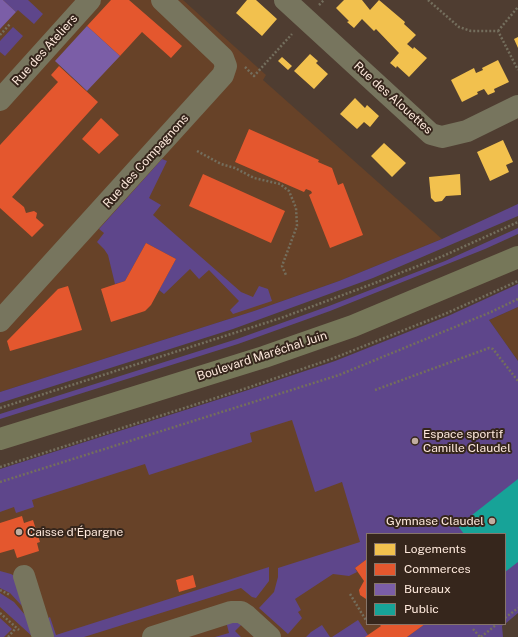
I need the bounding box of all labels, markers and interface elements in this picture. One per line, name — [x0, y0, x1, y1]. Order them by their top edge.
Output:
street label: Rue des Ateliers — [9, 11, 81, 89]
street label: Rue des Alouettes — [351, 59, 435, 137]
street label: Rue des Compagnons — [100, 111, 192, 211]
street label: Boulevard Maréchal Juin — [195, 328, 329, 384]
place label: Espace sportif Camille Claudel — [423, 427, 511, 455]
marker: Espace sportif Camille Claudel — [410, 436, 420, 446]
place label: Gymnase Claudel — [386, 514, 484, 528]
marker: Gymnase Claudel — [487, 516, 497, 526]
place label: Caisse d'Épargne — [27, 525, 123, 539]
marker: Caisse d'Épargne — [14, 527, 24, 537]
legend — [366, 533, 506, 625]
text: Logements — [404, 542, 466, 556]
text: Commerces — [404, 562, 471, 576]
text: Bureaux — [404, 582, 451, 596]
text: Public — [404, 602, 439, 616]

